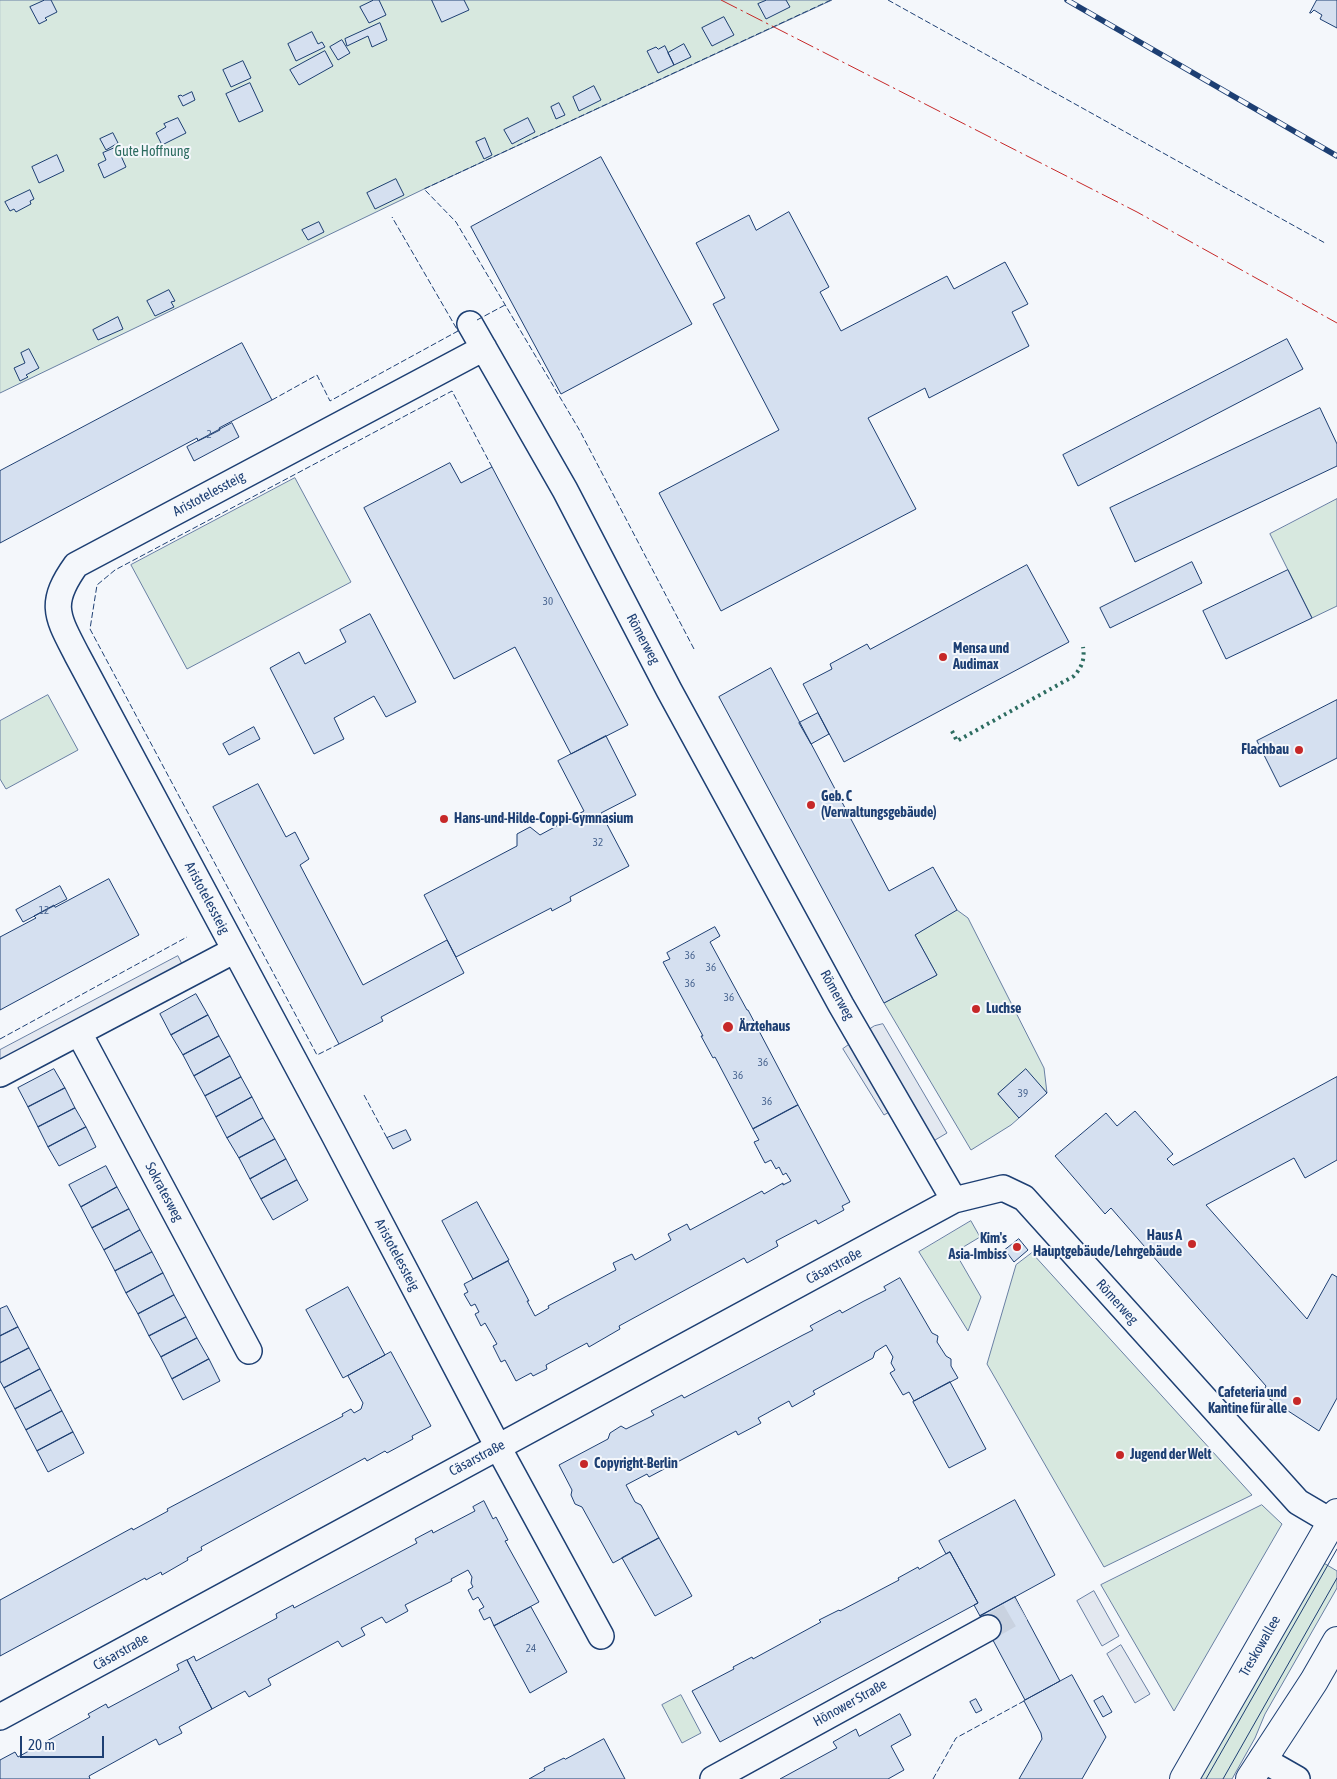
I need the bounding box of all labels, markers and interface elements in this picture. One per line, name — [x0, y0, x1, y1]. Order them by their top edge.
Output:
park label: Gute Hoffnung — [114, 144, 190, 160]
house number: 2 — [206, 428, 212, 442]
street label: Aristotelessteig — [170, 468, 248, 520]
house number: 30 — [543, 595, 553, 609]
street label: Römerweg — [623, 611, 663, 667]
place label: Mensa und Audimax — [953, 641, 1009, 674]
marker: Mensa und Audimax — [937, 651, 949, 663]
place label: Flachbau — [1241, 742, 1289, 758]
marker: Flachbau — [1293, 744, 1305, 756]
place label: Geb. C (Verwaltungsgebäude) — [821, 789, 937, 822]
marker: Geb. C (Verwaltungsgebäude) — [805, 799, 817, 811]
place label: Hans-und-Hilde-Coppi-Gymnasium — [454, 811, 633, 827]
marker: Hans-und-Hilde-Coppi-Gymnasium — [438, 813, 450, 825]
house number: 32 — [593, 836, 603, 850]
street label: Aristotelessteig — [181, 859, 233, 937]
house number: 12 — [39, 904, 49, 918]
house number: 36 — [685, 949, 695, 963]
house number: 36 — [706, 961, 716, 975]
street label: Römerweg — [816, 967, 858, 1023]
house number: 36 — [685, 977, 695, 991]
house number: 36 — [724, 991, 734, 1005]
place label: Luchse — [986, 1001, 1021, 1017]
marker: Luchse — [970, 1003, 982, 1015]
place label: Ärztehaus — [739, 1019, 790, 1035]
marker: Ärztehaus — [721, 1020, 735, 1034]
house number: 36 — [758, 1056, 768, 1070]
house number: 36 — [733, 1069, 743, 1083]
house number: 39 — [1018, 1087, 1028, 1101]
house number: 36 — [762, 1095, 772, 1109]
street label: Sokratesweg — [141, 1159, 187, 1225]
street label: Aristotelessteig — [371, 1216, 423, 1294]
place label: Haus A Hauptgebäude/Lehrgebäude — [1033, 1228, 1182, 1260]
place label: Kim's Asia-Imbiss — [949, 1231, 1007, 1264]
marker: Haus A Hauptgebäude/Lehrgebäude — [1186, 1238, 1198, 1250]
marker: Kim's Asia-Imbiss — [1011, 1241, 1023, 1253]
street label: Cäsarstraße — [803, 1244, 865, 1288]
street label: Römerweg — [1092, 1276, 1142, 1328]
place label: Cafeteria und Kantine für alle — [1208, 1385, 1287, 1418]
marker: Cafeteria und Kantine für alle — [1291, 1395, 1303, 1407]
street label: Cäsarstraße — [446, 1436, 508, 1480]
place label: Jugend der Welt — [1130, 1447, 1212, 1463]
marker: Jugend der Welt — [1114, 1449, 1126, 1461]
place label: Copyright-Berlin — [594, 1456, 678, 1472]
marker: Copyright-Berlin — [578, 1458, 590, 1470]
street label: Treskowallee — [1236, 1612, 1284, 1680]
street label: Cäsarstraße — [90, 1630, 152, 1674]
house number: 24 — [526, 1642, 536, 1656]
street label: Hönower Straße — [810, 1676, 890, 1730]
scale bar — [22, 1726, 106, 1758]
text: 20 m — [28, 1736, 55, 1753]

